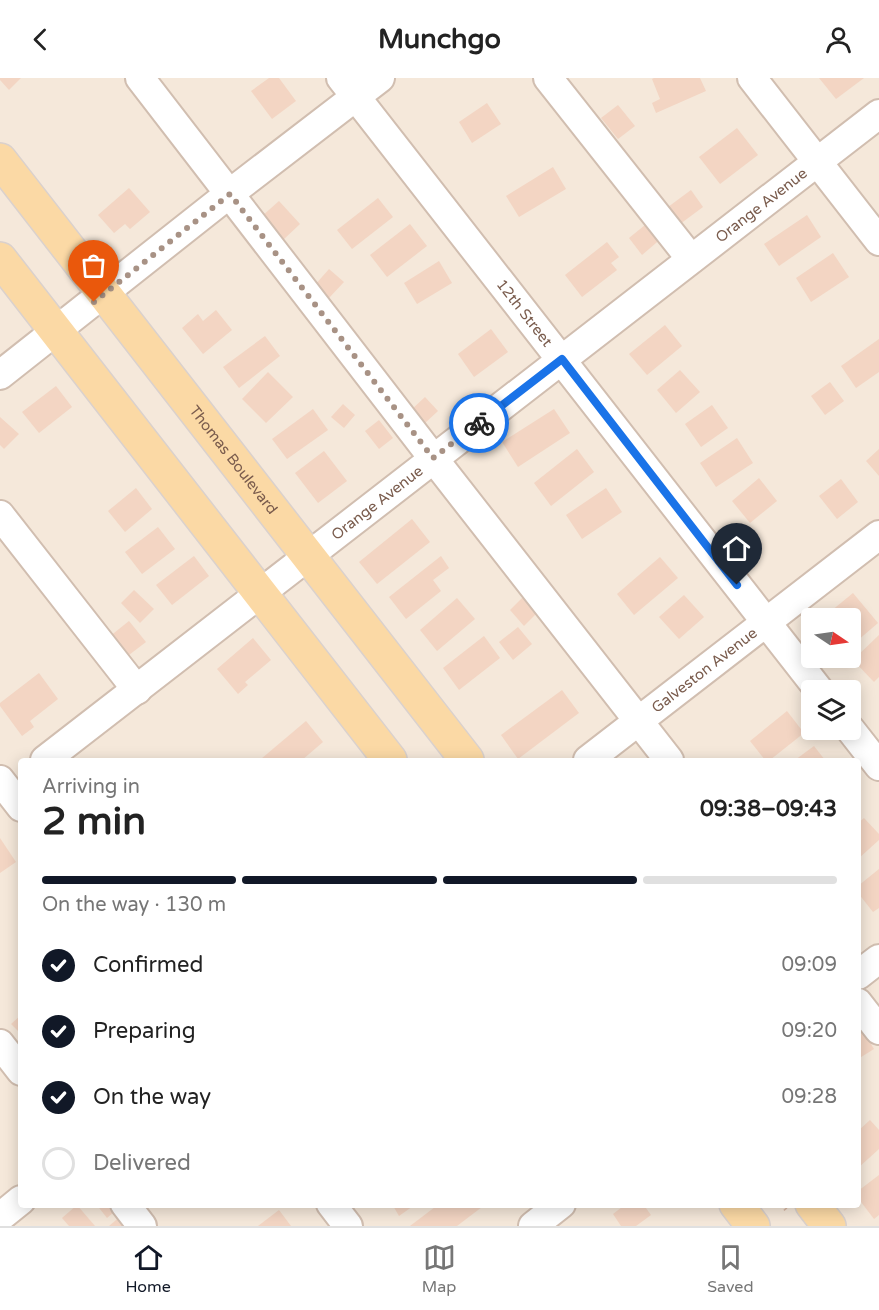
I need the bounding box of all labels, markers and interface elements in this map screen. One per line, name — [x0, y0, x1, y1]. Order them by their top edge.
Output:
icon: back — [24, 23, 57, 56]
text: Munchgo — [378, 23, 501, 56]
icon: person — [822, 23, 855, 56]
street label: Orange Avenue — [712, 164, 811, 246]
pin — [68, 240, 119, 302]
icon: bag — [77, 249, 110, 282]
street label: 12th Street — [493, 276, 556, 350]
courier — [449, 393, 509, 453]
street label: Thomas Boulevard — [186, 402, 281, 518]
icon: bike — [463, 407, 496, 440]
street label: Orange Avenue — [328, 462, 426, 544]
pin — [711, 523, 762, 585]
icon: home — [720, 532, 753, 565]
north arrow — [801, 608, 861, 668]
map controls — [801, 608, 861, 740]
street label: Galveston Avenue — [648, 624, 761, 717]
button: layers — [801, 680, 861, 740]
text: Arriving in — [42, 775, 140, 799]
text: 09:38–09:43 — [700, 796, 837, 822]
text: 2 min — [42, 798, 146, 845]
text: On the way · 130 m — [42, 893, 226, 917]
icon: check — [42, 949, 75, 982]
text: Confirmed — [93, 952, 203, 978]
text: 09:09 — [782, 953, 837, 977]
icon: check — [42, 1015, 75, 1048]
text: Preparing — [93, 1018, 196, 1044]
text: 09:20 — [782, 1019, 837, 1043]
icon: check — [42, 1081, 75, 1114]
text: On the way — [93, 1084, 211, 1110]
text: 09:28 — [782, 1085, 837, 1109]
text: Delivered — [93, 1150, 191, 1176]
tab: Home — [125, 1241, 171, 1297]
tab: Map — [422, 1241, 456, 1297]
tab: Saved — [707, 1241, 753, 1297]

